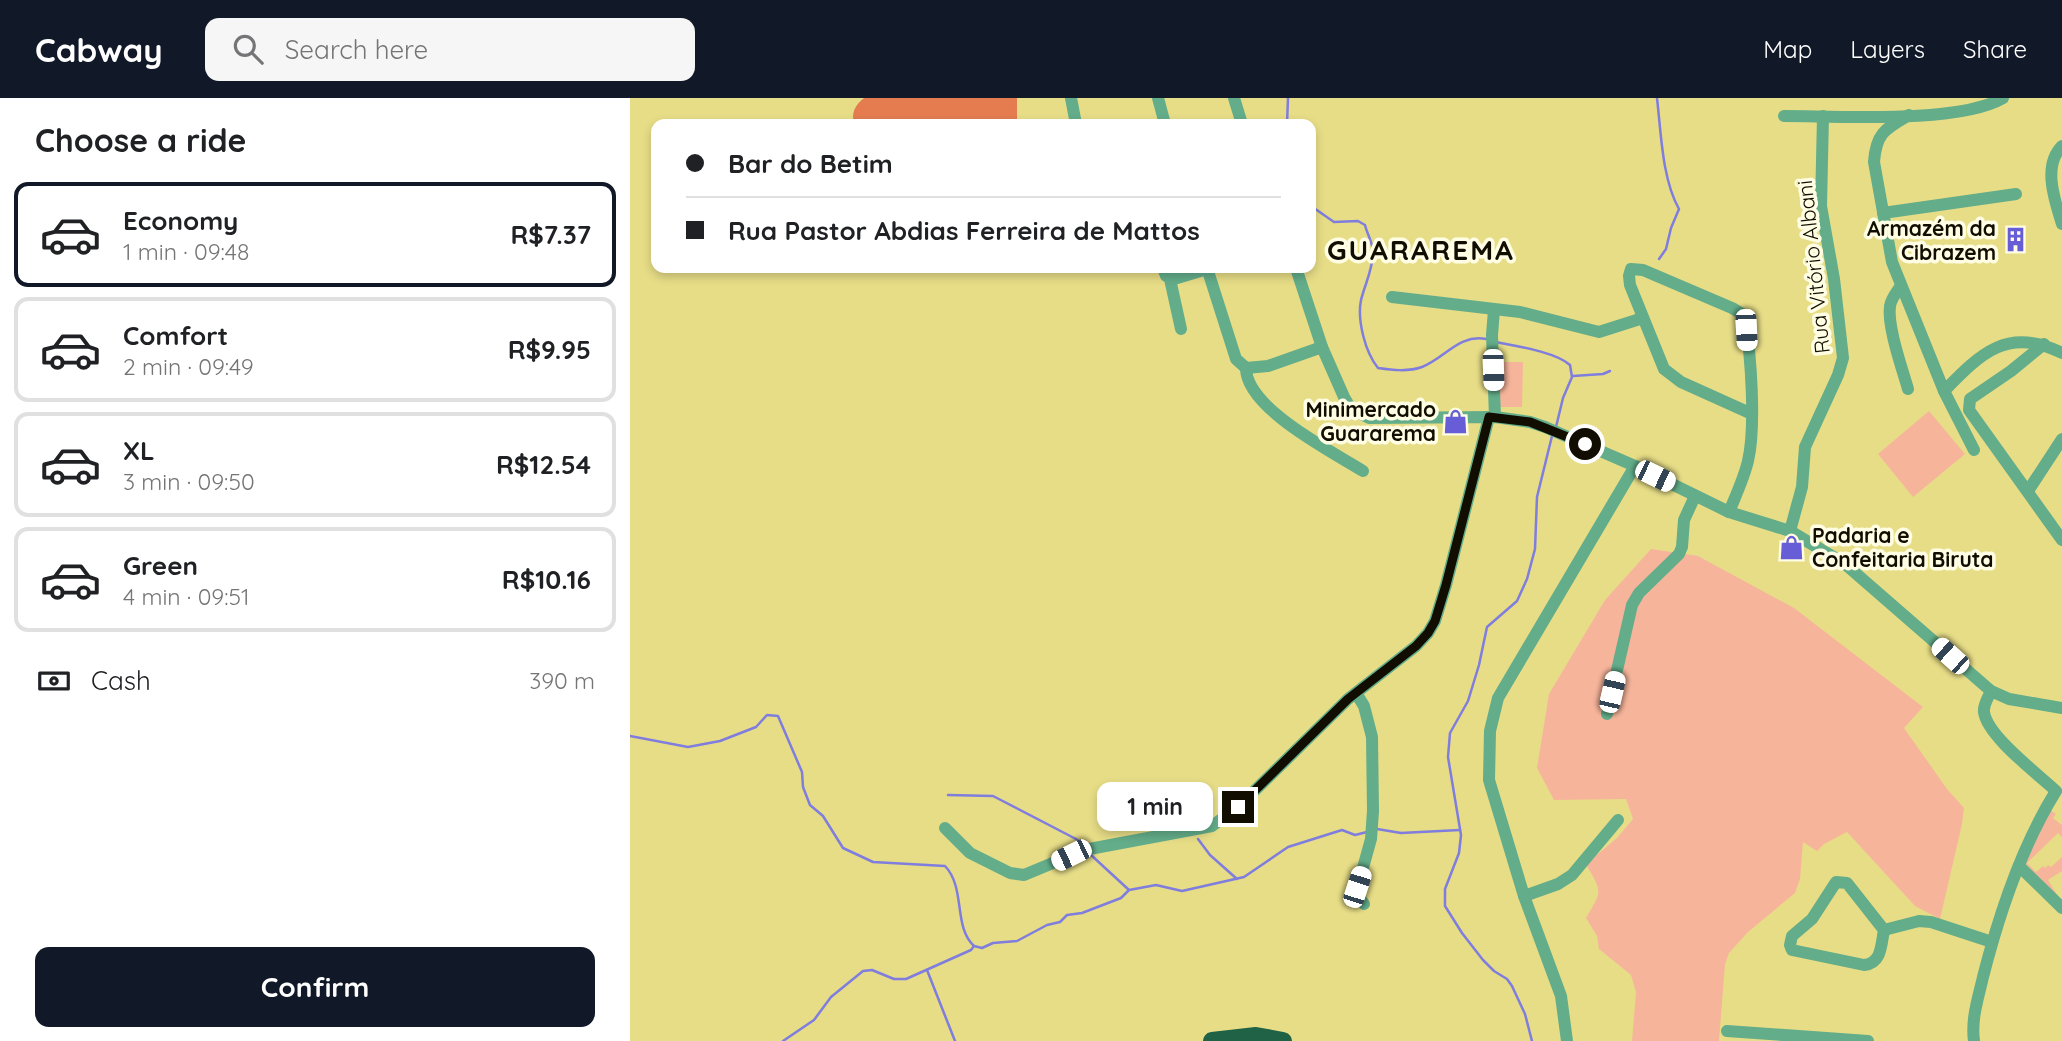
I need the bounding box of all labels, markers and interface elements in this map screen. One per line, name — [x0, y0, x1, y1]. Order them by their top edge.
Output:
search box — [205, 18, 695, 81]
text: Cabway — [35, 29, 163, 70]
icon: search — [229, 30, 267, 68]
text: Search here — [285, 33, 428, 66]
text: Map — [1763, 34, 1812, 64]
text: Layers — [1850, 34, 1925, 64]
text: Share — [1963, 34, 2027, 64]
text: Choose a ride — [35, 120, 247, 160]
text: Bar do Betim — [728, 147, 893, 180]
street label: Rua Vitório Albani — [1791, 179, 1835, 355]
icon: car — [39, 203, 102, 266]
text: Economy — [123, 204, 238, 237]
text: Rua Pastor Abdias Ferreira de Mattos — [728, 214, 1200, 247]
place label: Armazém da Cibrazem — [1867, 215, 1996, 265]
text: R$7.37 — [510, 218, 591, 251]
building icon: Armazém da Cibrazem — [2002, 226, 2030, 254]
district label: GUARAREMA — [1327, 232, 1515, 267]
text: 1 min · 09:48 — [123, 237, 249, 266]
car — [1735, 308, 1758, 352]
icon: car — [39, 318, 102, 381]
text: Comfort — [123, 319, 228, 352]
text: R$9.95 — [508, 333, 591, 366]
car — [1482, 349, 1505, 391]
text: 2 min · 09:49 — [123, 352, 254, 381]
place label: Minimercado Guararema — [1306, 396, 1436, 446]
shop icon: Minimercado Guararema — [1442, 407, 1470, 435]
route start — [1569, 428, 1601, 460]
icon: car — [39, 433, 102, 496]
text: XL — [123, 434, 155, 467]
text: R$12.54 — [496, 448, 591, 481]
car — [1632, 457, 1679, 495]
text: 3 min · 09:50 — [123, 467, 255, 496]
place label: Padaria e Confeitaria Biruta — [1812, 522, 1994, 572]
shop icon: Padaria e Confeitaria Biruta — [1778, 533, 1806, 561]
icon: car — [39, 548, 102, 611]
text: Green — [123, 549, 198, 582]
text: R$10.16 — [502, 563, 591, 596]
text: 4 min · 09:51 — [123, 582, 250, 611]
car — [1928, 634, 1973, 678]
icon: cash — [35, 662, 73, 700]
text: Cash — [91, 664, 151, 697]
text: 390 m — [529, 666, 595, 695]
car — [1598, 669, 1627, 715]
callout: 1 min — [1098, 782, 1214, 832]
route end — [1222, 791, 1254, 823]
text: 1 min — [1127, 792, 1183, 821]
car — [1048, 836, 1095, 874]
car — [1341, 864, 1374, 910]
button: Confirm — [35, 947, 595, 1027]

